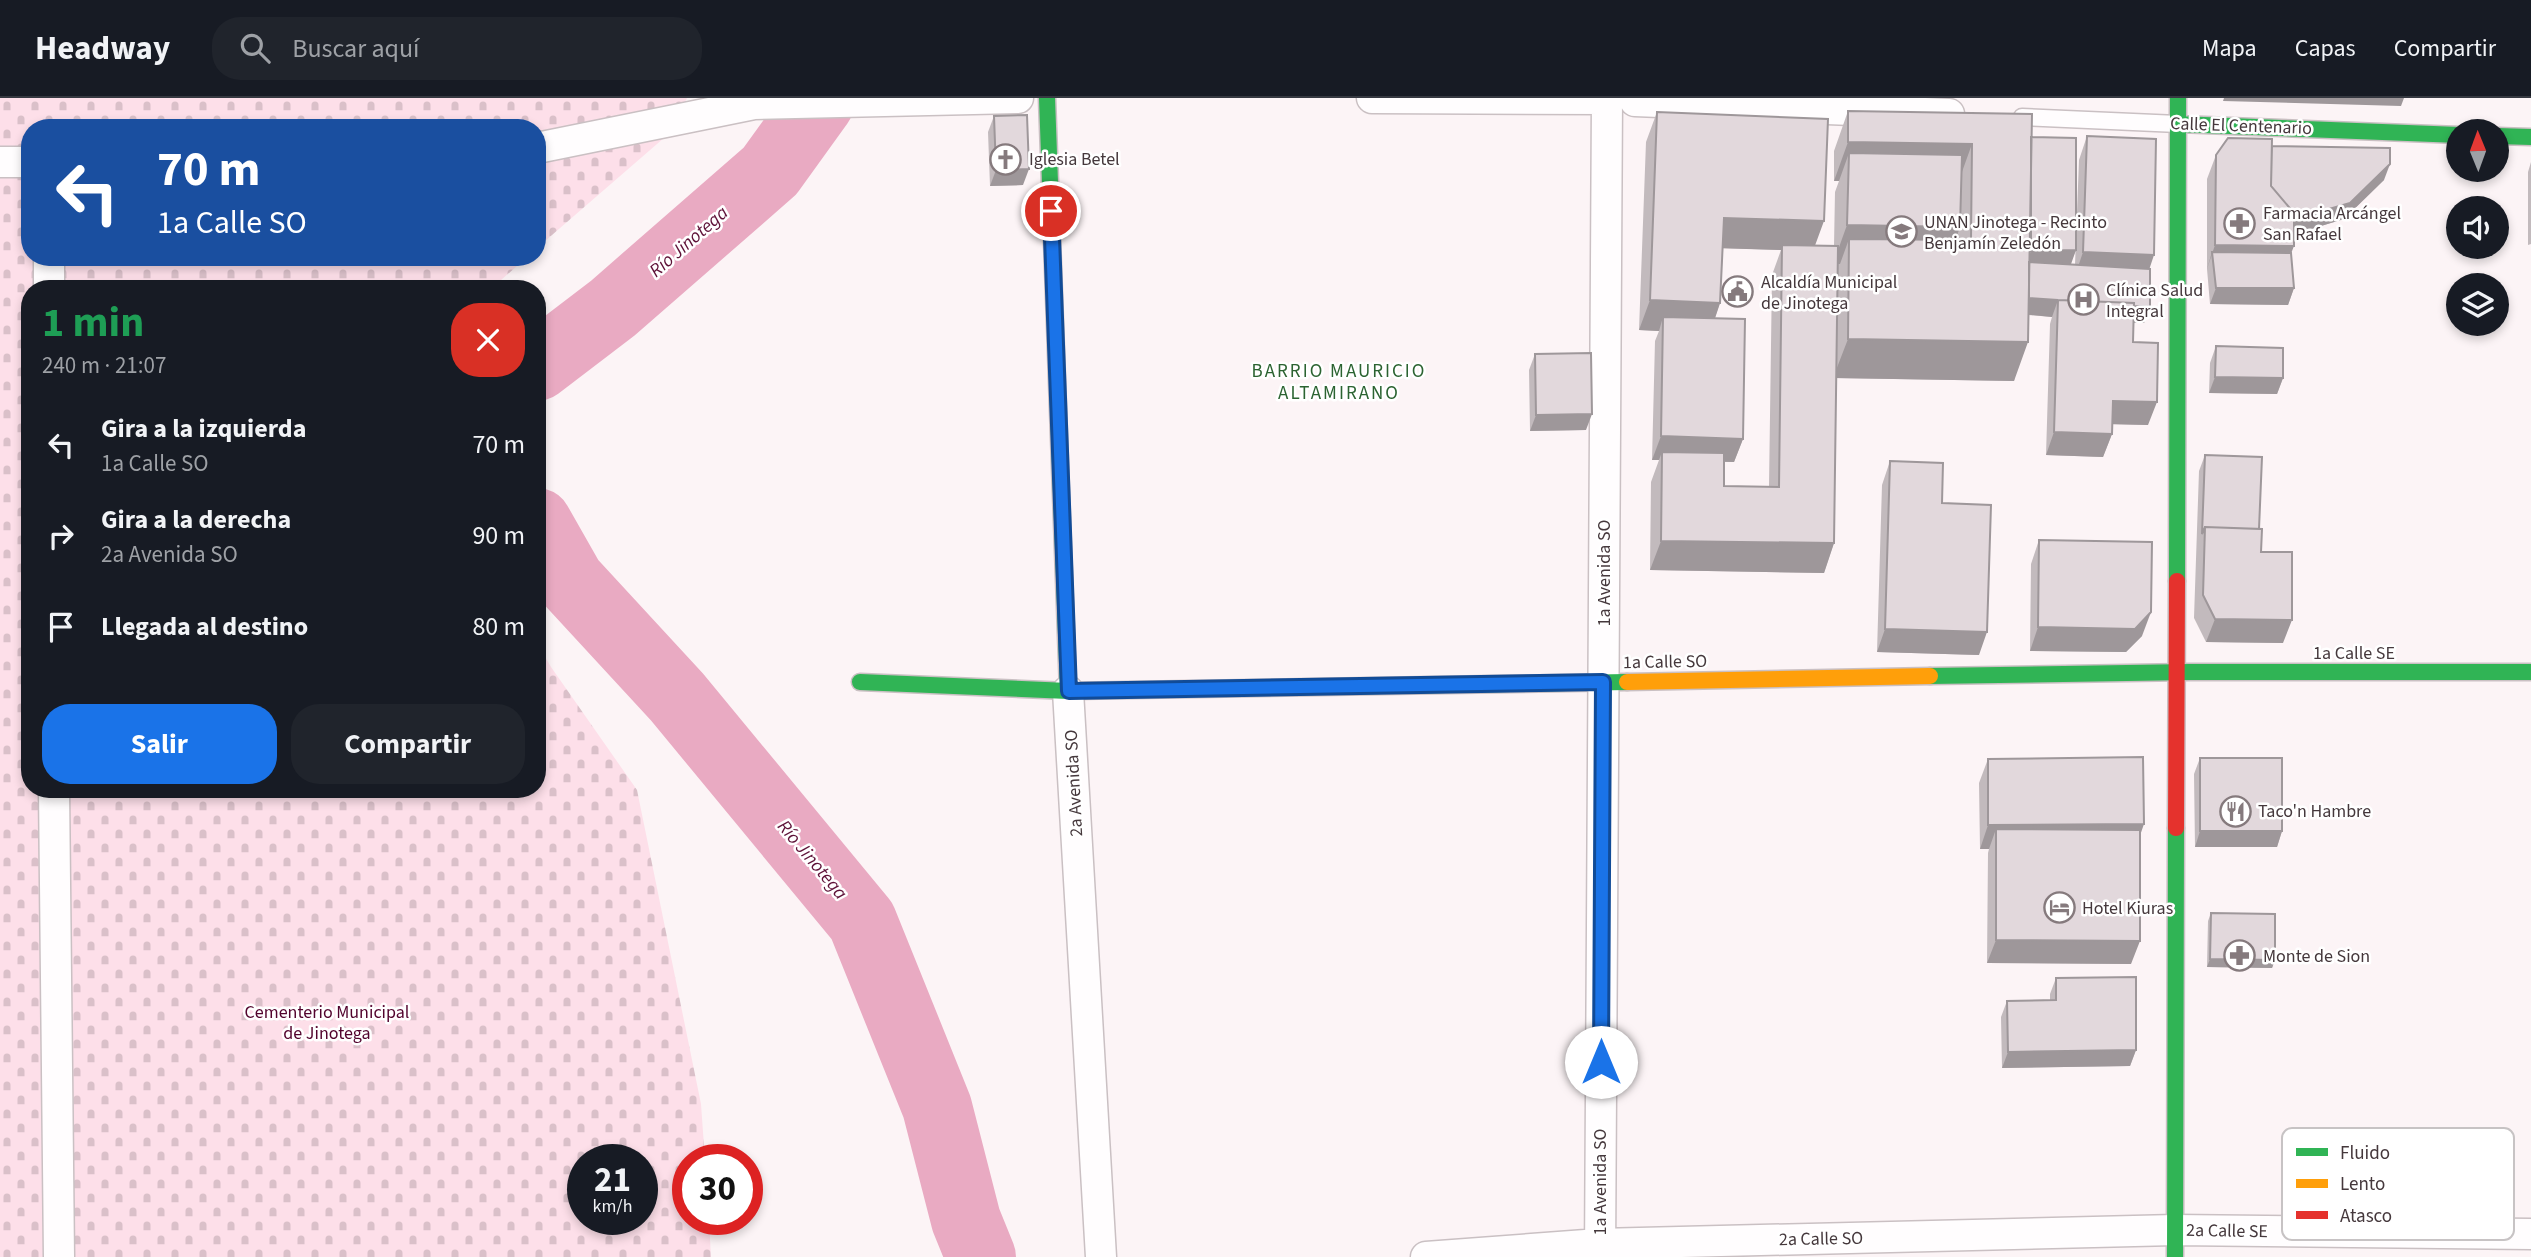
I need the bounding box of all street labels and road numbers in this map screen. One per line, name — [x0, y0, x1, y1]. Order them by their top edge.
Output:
street label: Calle El Centenario — [2170, 111, 2312, 141]
street label: 1a Avenida SO — [1592, 519, 1617, 627]
street label: 1a Calle SE — [2313, 641, 2395, 666]
street label: 1a Calle SO — [1623, 649, 1707, 675]
street label: 2a Avenida SO — [1059, 729, 1089, 837]
street label: 1a Avenida SO — [1588, 1128, 1613, 1236]
street label: 2a Calle SE — [2186, 1218, 2268, 1244]
street label: 2a Calle SO — [1779, 1226, 1863, 1252]

